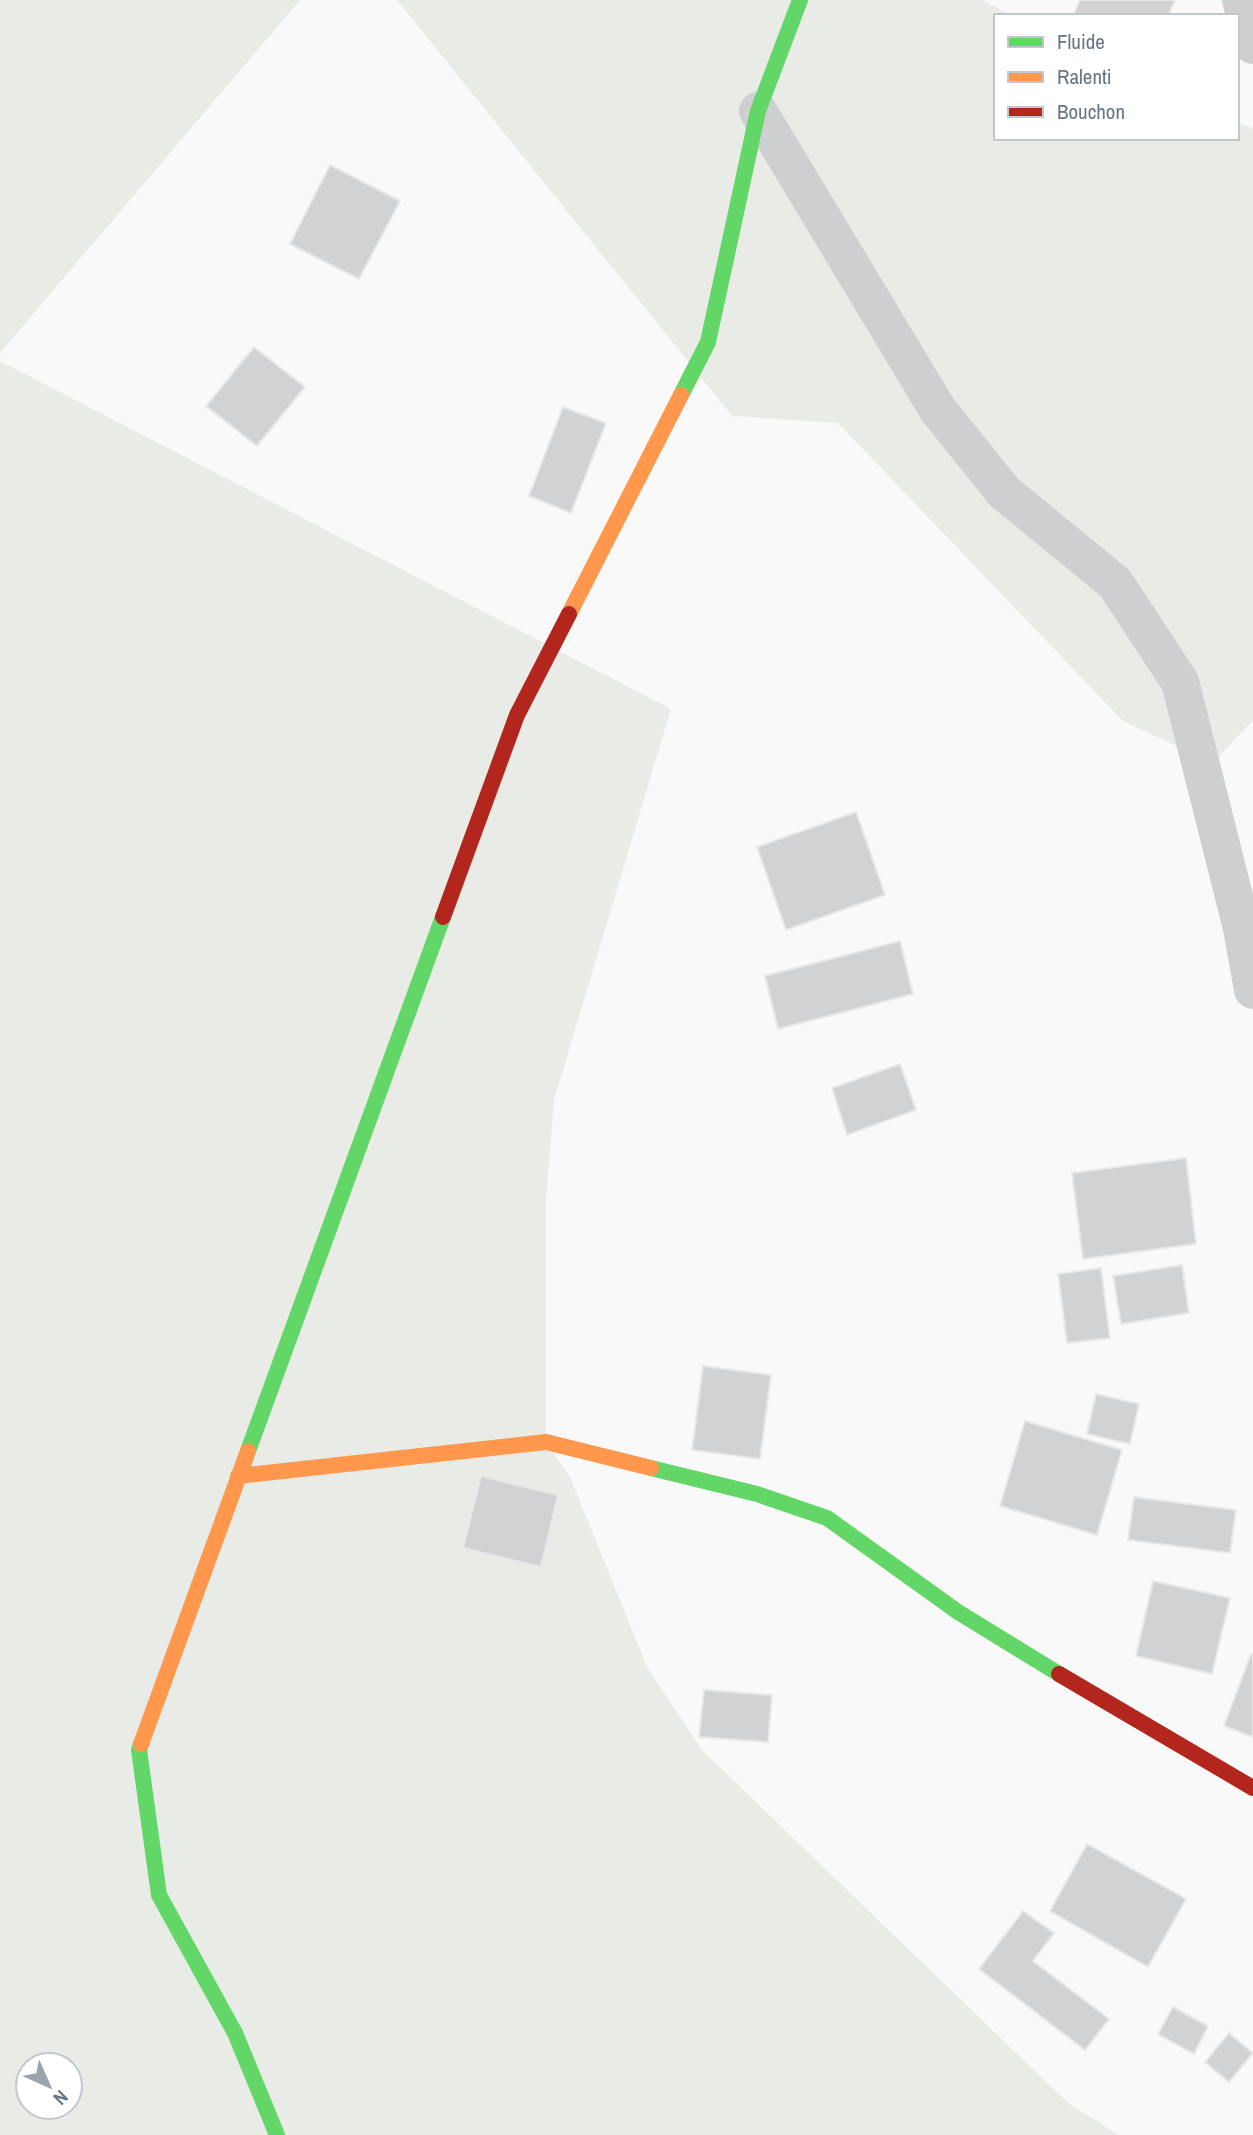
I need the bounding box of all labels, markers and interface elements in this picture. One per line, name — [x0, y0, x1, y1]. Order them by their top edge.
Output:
legend — [994, 14, 1239, 140]
text: Fluide — [1057, 27, 1105, 56]
text: Ralenti — [1057, 62, 1112, 91]
text: Bouchon — [1057, 97, 1125, 126]
north arrow — [14, 2051, 84, 2121]
text: N — [48, 2085, 74, 2111]

